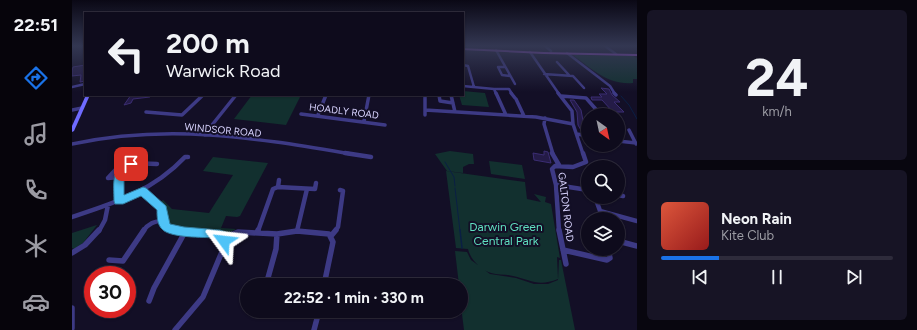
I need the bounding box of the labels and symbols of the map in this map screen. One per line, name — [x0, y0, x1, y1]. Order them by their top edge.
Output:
street label: HOADLY ROAD — [308, 100, 380, 122]
north arrow — [581, 108, 625, 152]
street label: WINDSOR ROAD — [184, 120, 262, 140]
pin — [114, 147, 148, 181]
street label: GALTON ROAD — [555, 172, 577, 243]
position arrow — [203, 220, 245, 262]
park label: Darwin Green Central Park — [469, 220, 543, 248]
speed limit sign: 30 — [84, 266, 136, 318]

